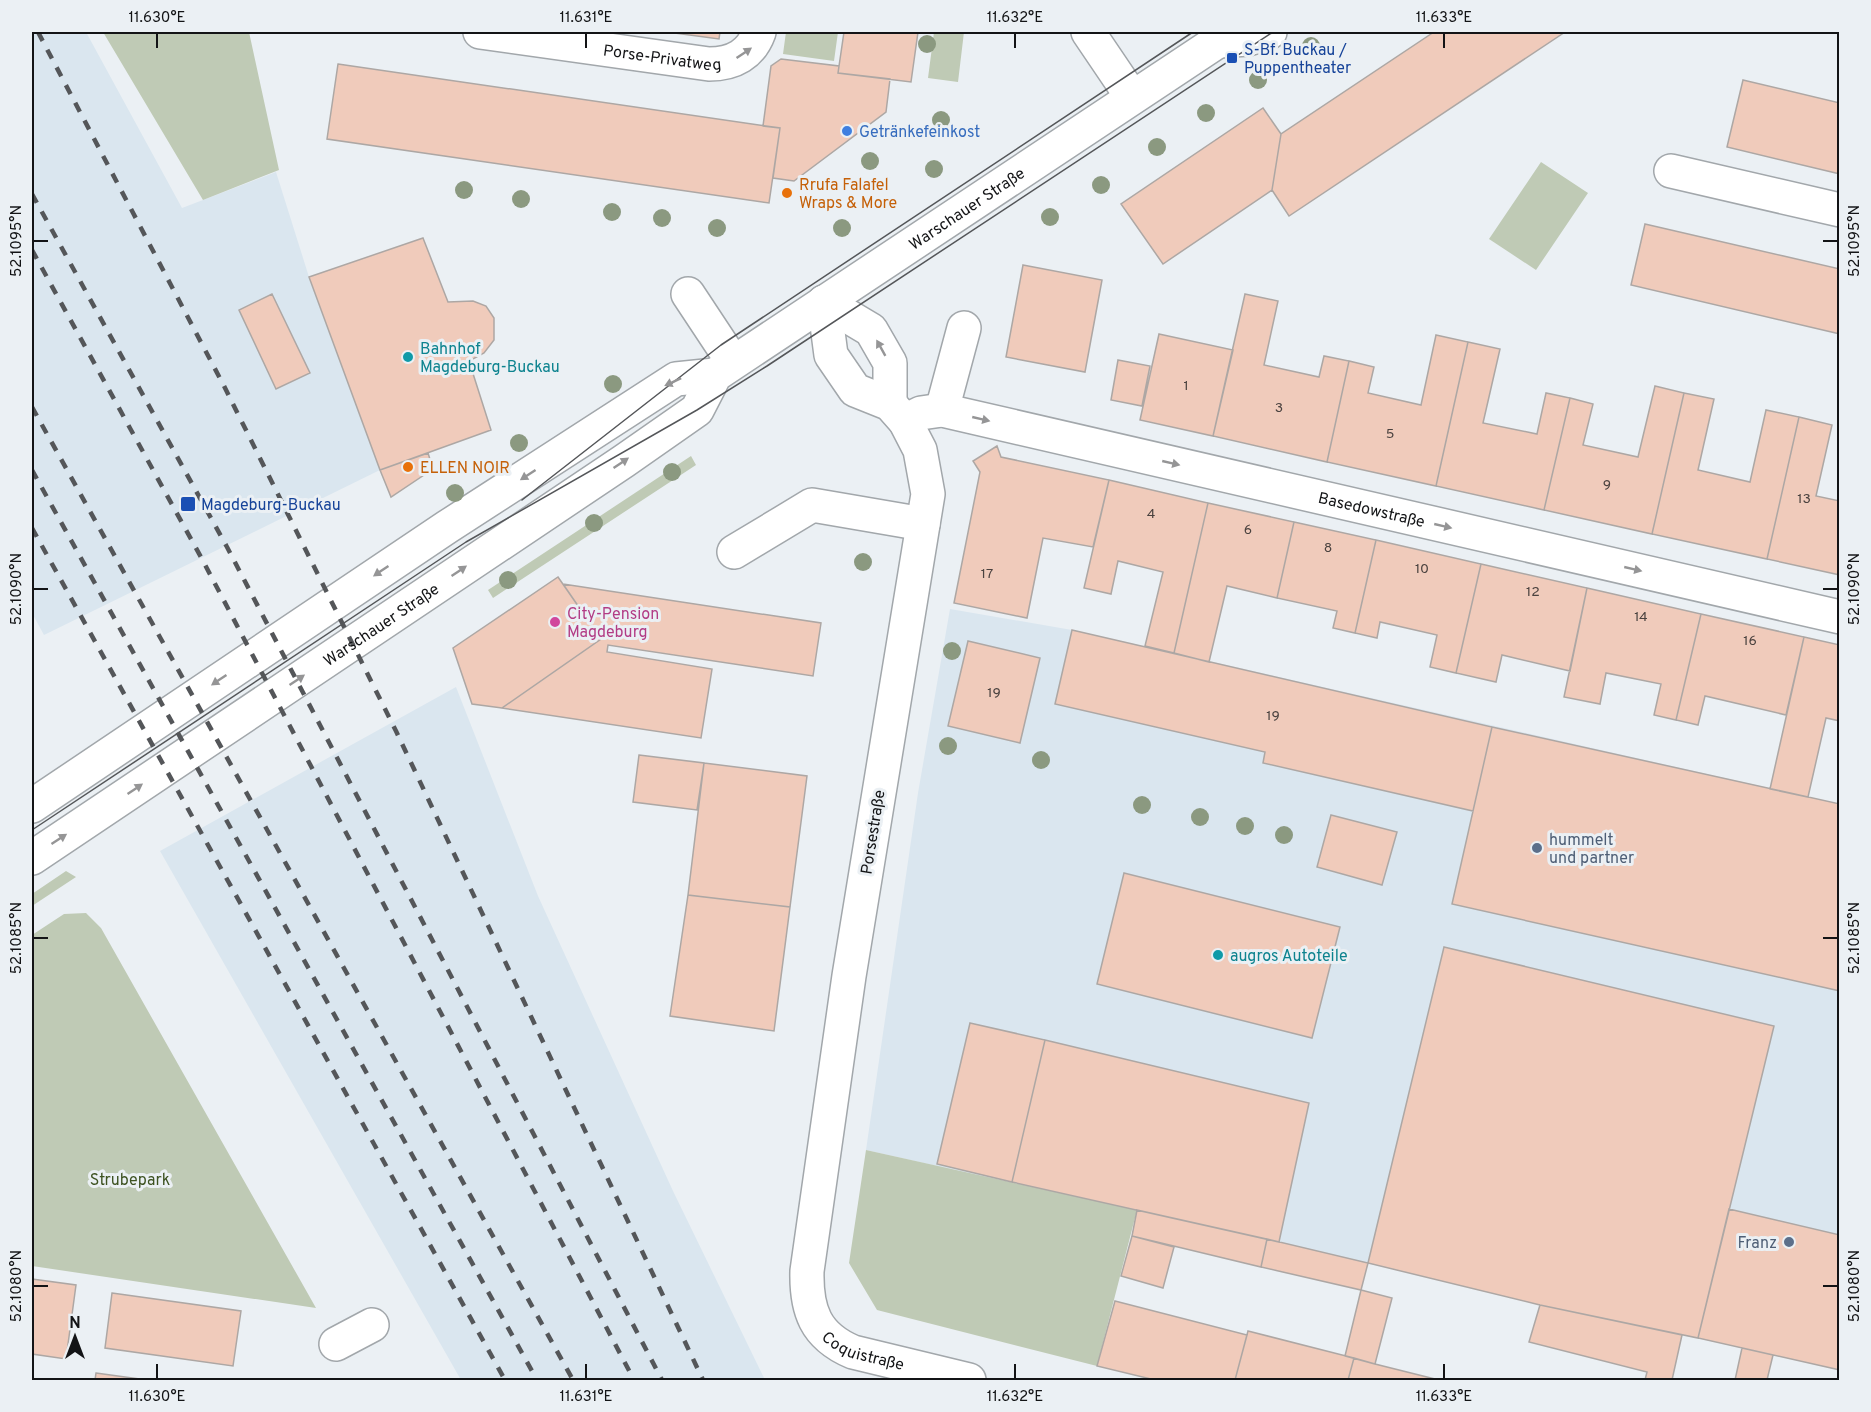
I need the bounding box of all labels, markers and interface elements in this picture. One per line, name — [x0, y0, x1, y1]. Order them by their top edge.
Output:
text: 11.630°E — [128, 9, 186, 28]
text: 11.631°E — [559, 9, 613, 28]
text: 11.632°E — [987, 9, 1043, 28]
text: 11.633°E — [1416, 9, 1472, 28]
street label: Porse-Privatweg — [602, 41, 722, 76]
place label: S-Bf. Buckau / Puppentheater — [1244, 41, 1351, 79]
one-way arrow — [736, 48, 752, 59]
marker: S-Bf. Buckau / Puppentheater — [1225, 51, 1239, 65]
place label: Getränkefeinkost — [859, 123, 980, 143]
marker: Getränkefeinkost — [840, 124, 854, 138]
street label: Warschauer Straße — [906, 164, 1029, 255]
place label: Rrufa Falafel Wraps & More — [799, 176, 897, 214]
marker: Rrufa Falafel Wraps & More — [780, 186, 794, 200]
text: 52.1095°N — [8, 205, 27, 277]
text: 52.1095°N — [1846, 205, 1865, 277]
one-way arrow — [876, 339, 886, 356]
place label: Bahnhof Magdeburg-Buckau — [420, 340, 560, 378]
marker: Bahnhof Magdeburg-Buckau — [401, 350, 415, 364]
one-way arrow — [665, 378, 682, 387]
house number: 1 — [1183, 378, 1189, 395]
house number: 3 — [1275, 400, 1283, 417]
one-way arrow — [972, 415, 990, 425]
house number: 5 — [1386, 426, 1394, 443]
one-way arrow — [613, 457, 629, 468]
place label: ELLEN NOIR — [420, 459, 510, 479]
one-way arrow — [1162, 459, 1181, 468]
marker: ELLEN NOIR — [401, 460, 415, 474]
one-way arrow — [520, 469, 536, 480]
house number: 9 — [1603, 477, 1611, 494]
street label: Basedowstraße — [1316, 489, 1427, 533]
house number: 13 — [1797, 491, 1811, 508]
marker: Magdeburg-Buckau — [179, 495, 197, 513]
place label: Magdeburg-Buckau — [201, 496, 341, 516]
house number: 4 — [1147, 506, 1155, 523]
one-way arrow — [1434, 521, 1452, 531]
house number: 6 — [1244, 522, 1252, 539]
house number: 8 — [1324, 540, 1332, 557]
text: 52.1090°N — [8, 553, 27, 625]
text: 52.1090°N — [1846, 553, 1865, 625]
house number: 10 — [1415, 561, 1429, 578]
one-way arrow — [373, 565, 389, 577]
one-way arrow — [1624, 565, 1642, 575]
one-way arrow — [451, 566, 467, 577]
house number: 17 — [981, 566, 993, 583]
street label: Warschauer Straße — [320, 580, 444, 672]
house number: 12 — [1526, 584, 1540, 601]
place label: City-Pension Magdeburg — [567, 605, 659, 643]
house number: 14 — [1634, 609, 1648, 626]
marker: City-Pension Magdeburg — [548, 615, 562, 629]
house number: 16 — [1743, 633, 1757, 650]
one-way arrow — [211, 674, 227, 686]
one-way arrow — [289, 675, 305, 686]
house number: 19 — [987, 685, 1001, 702]
house number: 19 — [1266, 708, 1280, 725]
one-way arrow — [127, 783, 143, 795]
street label: Porsestraße — [857, 789, 891, 876]
place label: hummelt und partner — [1549, 831, 1634, 869]
one-way arrow — [51, 834, 67, 845]
marker: hummelt und partner — [1530, 841, 1544, 855]
text: 52.1085°N — [8, 902, 27, 974]
text: 52.1085°N — [1846, 902, 1865, 974]
place label: augros Autoteile — [1230, 947, 1348, 967]
marker: augros Autoteile — [1211, 948, 1225, 962]
park label: Strubepark — [90, 1171, 170, 1191]
place label: Franz — [1738, 1234, 1777, 1254]
marker: Franz — [1782, 1235, 1796, 1249]
text: 52.1080°N — [8, 1250, 27, 1322]
text: 52.1080°N — [1846, 1250, 1865, 1322]
north arrow — [45, 1307, 105, 1367]
text: N — [69, 1314, 81, 1334]
street label: Coquistraße — [817, 1328, 906, 1376]
text: 11.630°E — [128, 1388, 186, 1407]
text: 11.631°E — [559, 1388, 613, 1407]
text: 11.632°E — [987, 1388, 1043, 1407]
text: 11.633°E — [1416, 1388, 1472, 1407]

